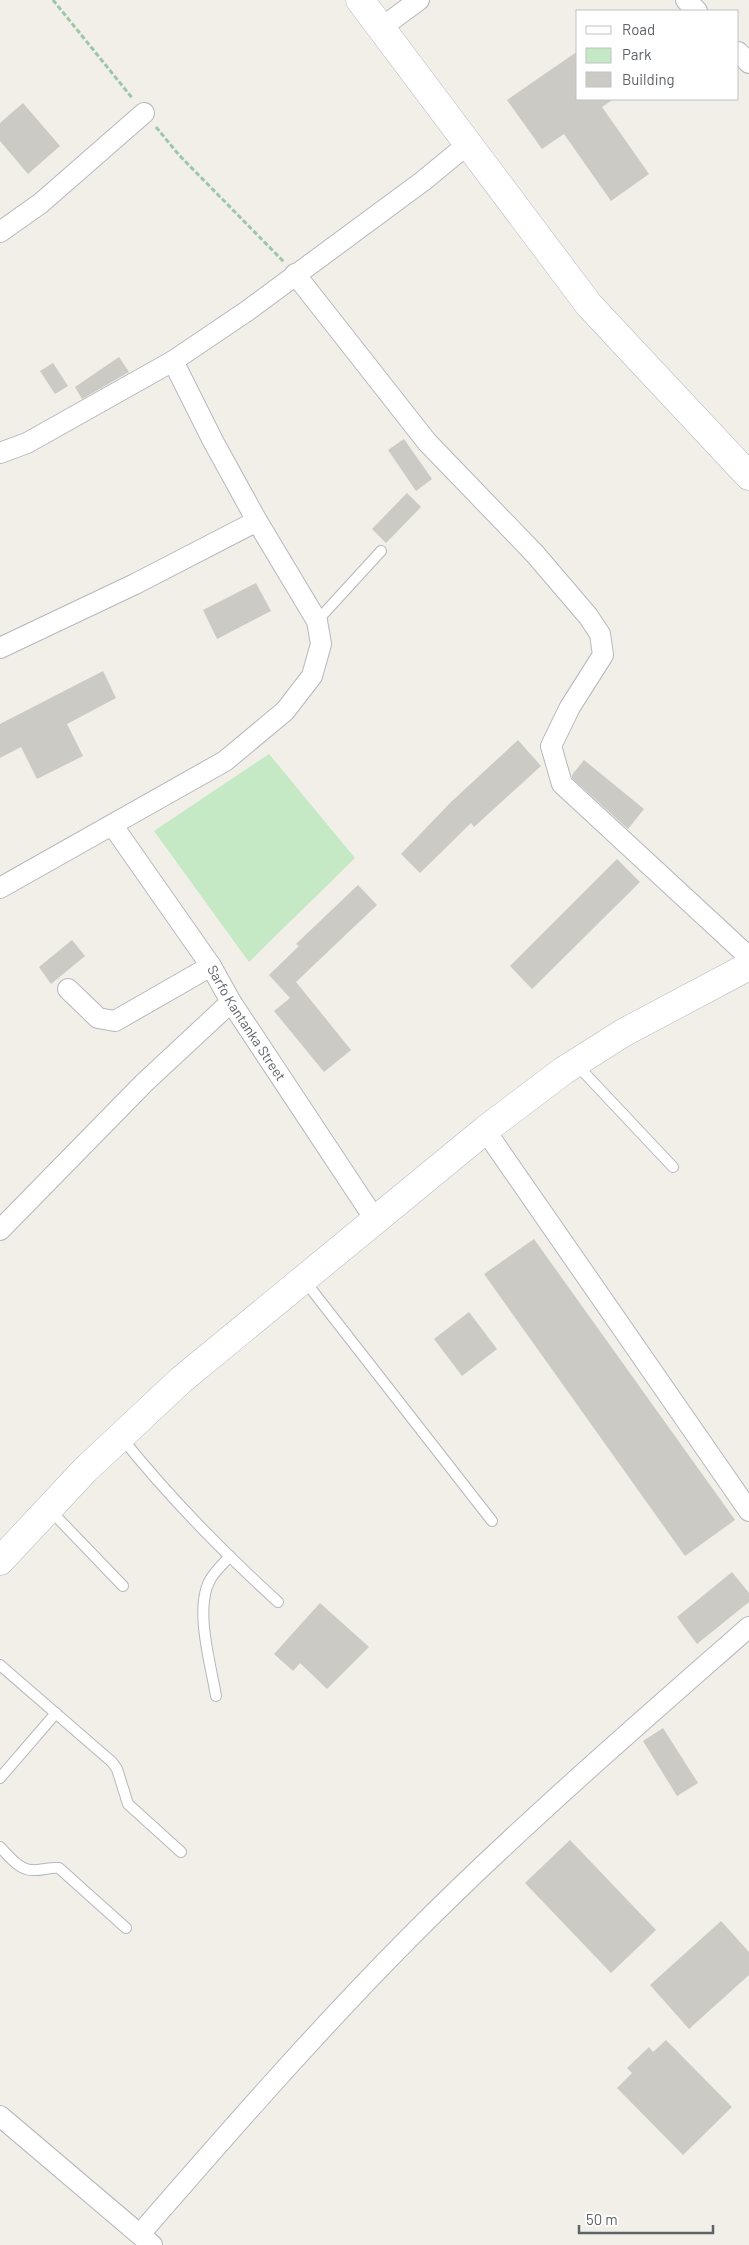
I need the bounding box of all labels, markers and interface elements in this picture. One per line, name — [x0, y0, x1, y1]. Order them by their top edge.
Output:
legend — [576, 10, 739, 100]
text: Road — [622, 20, 655, 38]
text: Park — [622, 45, 652, 63]
text: Building — [622, 70, 675, 88]
street label: Sarfo Kantanka Street — [204, 962, 290, 1084]
scale bar — [579, 2202, 713, 2234]
text: 50 m — [586, 2210, 618, 2228]

